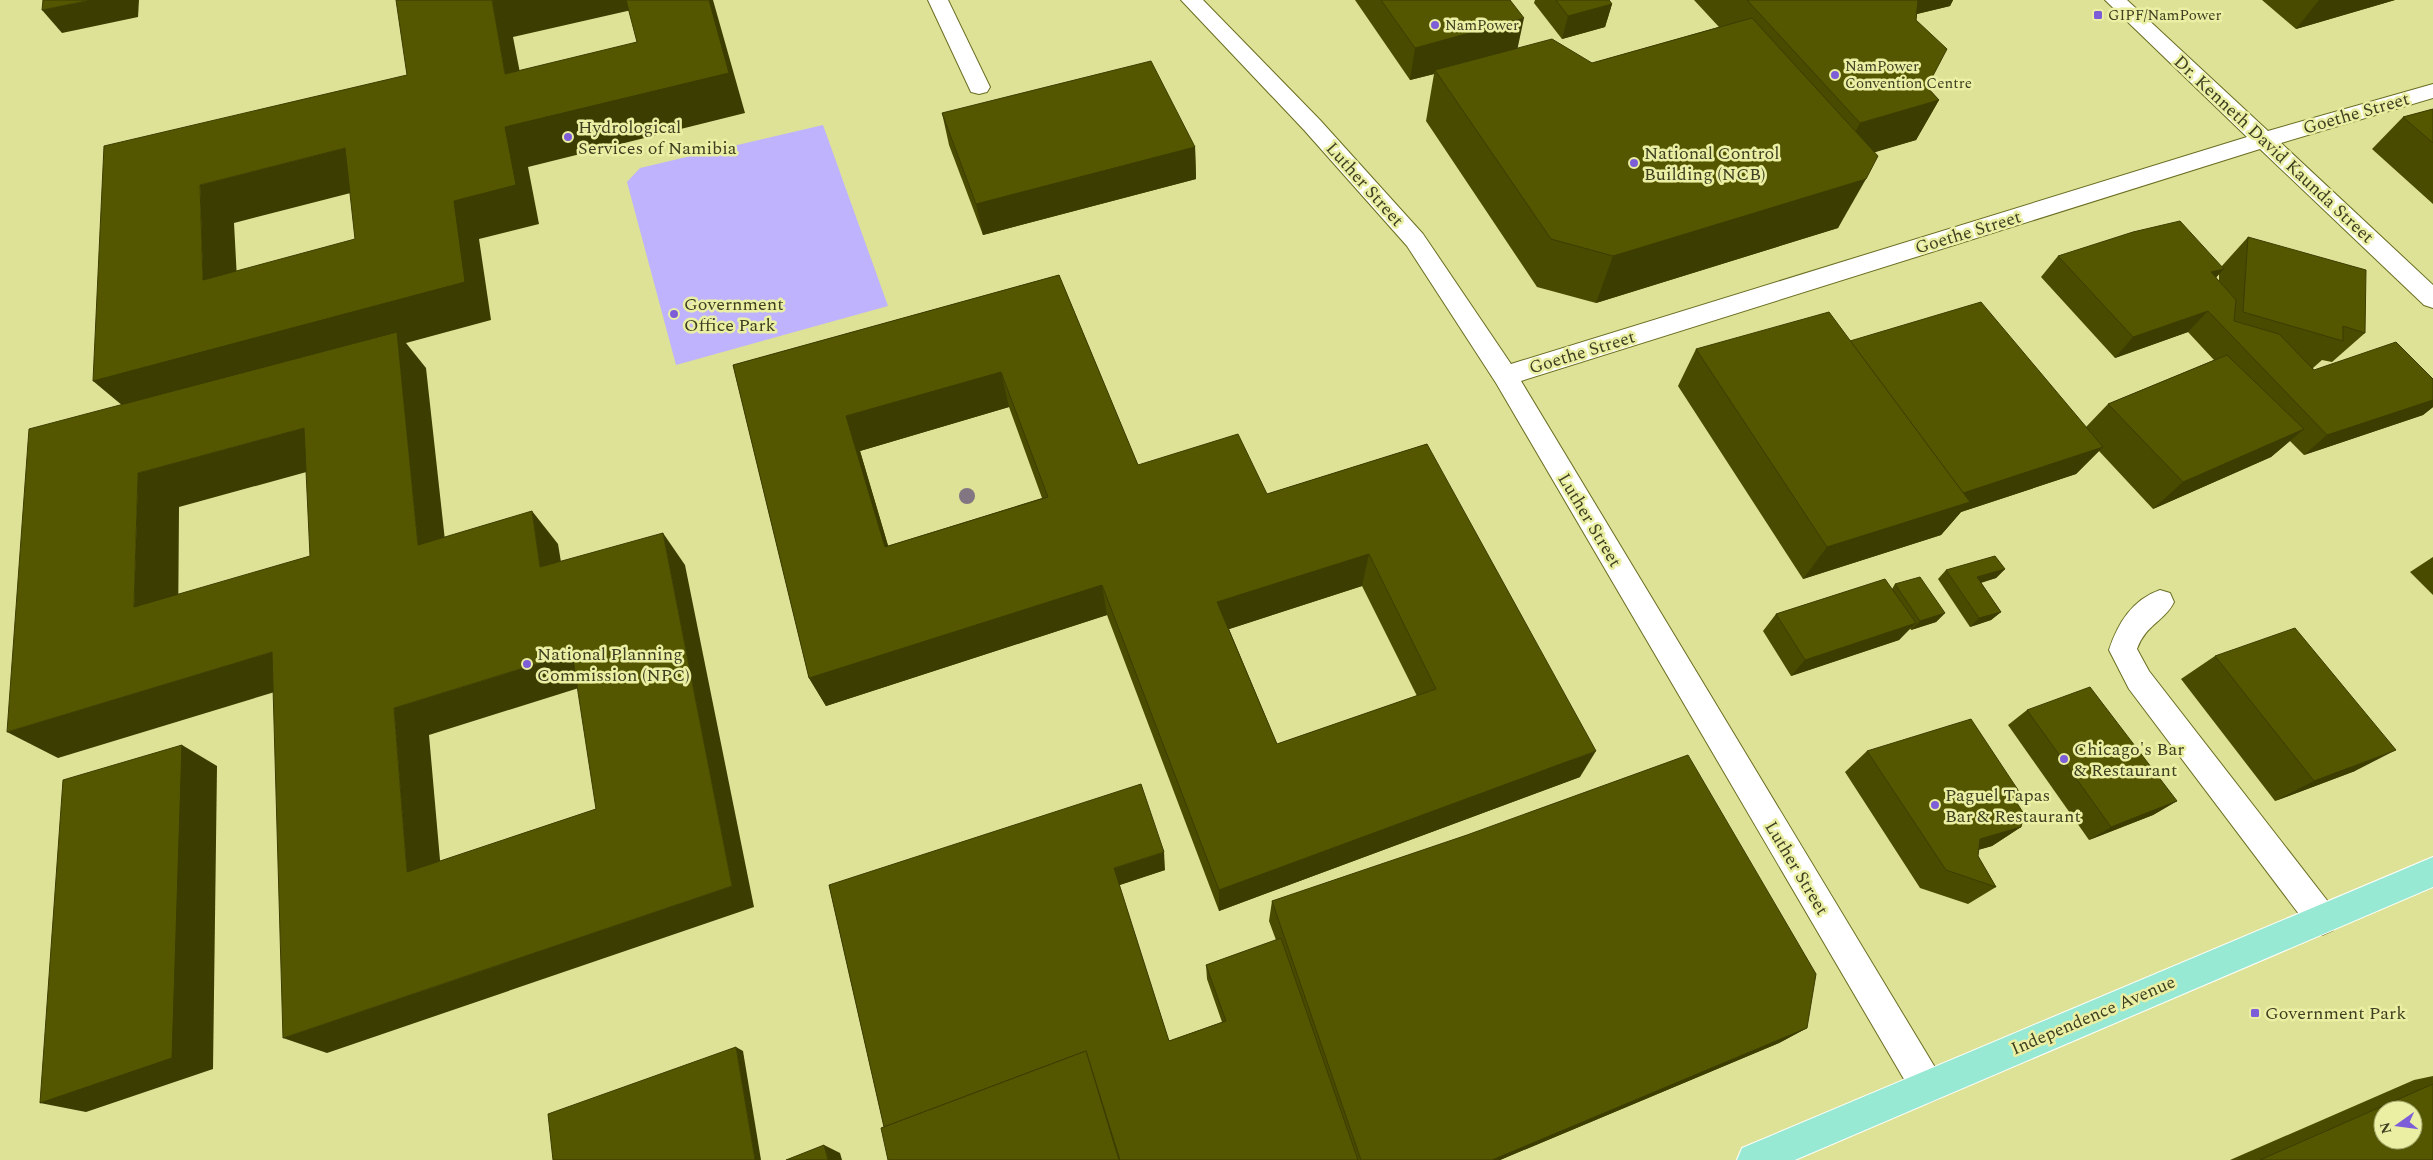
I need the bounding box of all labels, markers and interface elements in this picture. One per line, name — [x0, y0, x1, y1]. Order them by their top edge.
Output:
place label: GIPF/NamPower — [2108, 4, 2221, 27]
marker: GIPF/NamPower — [2092, 9, 2104, 21]
place label: NamPower — [1445, 14, 1519, 37]
marker: NamPower — [1429, 19, 1441, 31]
street label: Dr. Kenneth David Kaunda Street — [2167, 49, 2380, 250]
place label: NamPower Convention Centre — [1845, 55, 1972, 95]
marker: NamPower Convention Centre — [1829, 69, 1841, 81]
street label: Goethe Street — [2300, 85, 2413, 142]
place label: Hydrological Services of Namibia — [578, 114, 737, 162]
marker: Hydrological Services of Namibia — [562, 131, 574, 143]
street label: Luther Street — [1319, 136, 1410, 233]
place label: National Control Building (NCB) — [1644, 140, 1780, 188]
marker: National Control Building (NCB) — [1628, 157, 1640, 169]
street label: Goethe Street — [1912, 204, 2025, 261]
place label: Government Office Park — [684, 291, 784, 339]
marker: Government Office Park — [668, 308, 680, 320]
street label: Goethe Street — [1526, 324, 1639, 381]
street label: Luther Street — [1551, 468, 1628, 573]
place label: National Planning Commission (NPC) — [537, 641, 690, 689]
marker: National Planning Commission (NPC) — [521, 658, 533, 670]
place label: Chicago's Bar & Restaurant — [2074, 736, 2184, 784]
marker: Chicago's Bar & Restaurant — [2058, 753, 2070, 765]
place label: Paguel Tapas Bar & Restaurant — [1945, 782, 2081, 830]
marker: Paguel Tapas Bar & Restaurant — [1929, 799, 1941, 811]
street label: Luther Street — [1758, 816, 1835, 921]
street label: Independence Avenue — [2007, 969, 2180, 1062]
place label: Government Park — [2265, 1000, 2406, 1027]
marker: Government Park — [2249, 1007, 2261, 1019]
north arrow — [2373, 1100, 2423, 1150]
text: N — [2374, 1120, 2397, 1136]

